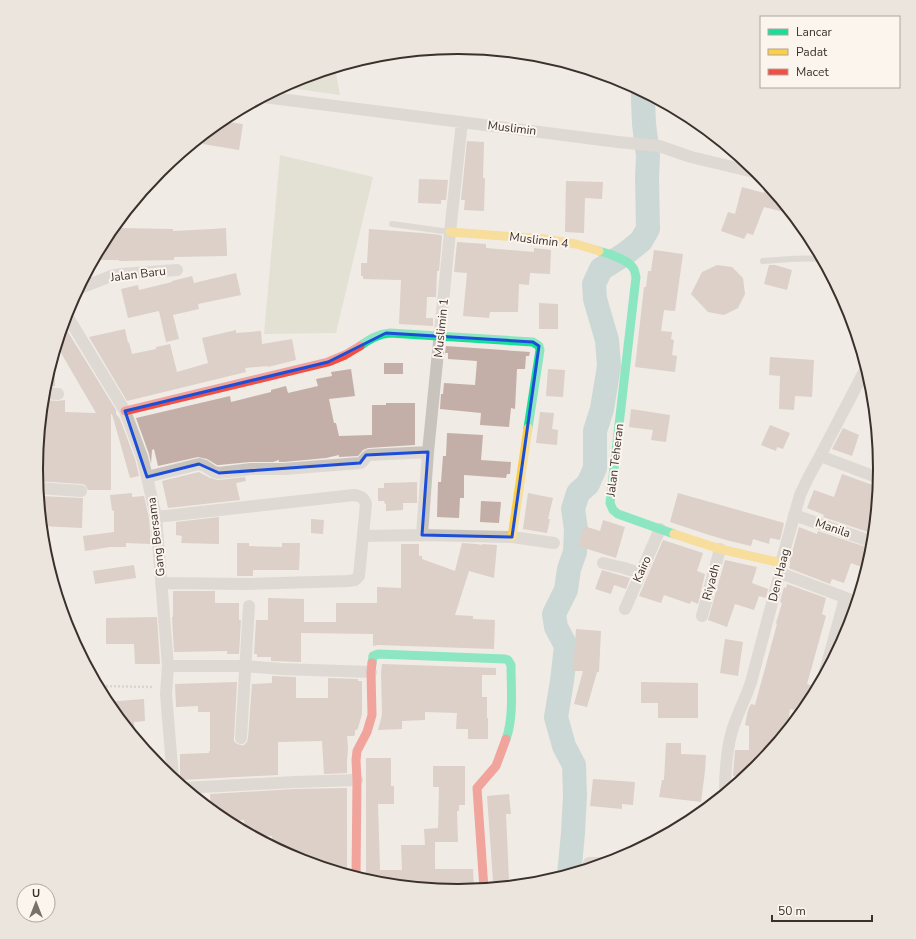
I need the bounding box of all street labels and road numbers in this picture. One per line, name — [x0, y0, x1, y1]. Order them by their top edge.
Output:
street label: Muslimin — [487, 117, 537, 139]
street label: Muslimin 4 — [509, 228, 569, 252]
street label: Jalan Baru — [108, 263, 167, 285]
street label: Muslimin 1 — [430, 298, 452, 358]
street label: Jalan Teheran — [602, 423, 627, 498]
street label: Gang Bersama — [143, 497, 169, 577]
street label: Manila — [813, 515, 853, 541]
street label: Den Haag — [765, 547, 793, 603]
street label: Kairo — [629, 553, 655, 585]
street label: Riyadh — [698, 562, 724, 602]

